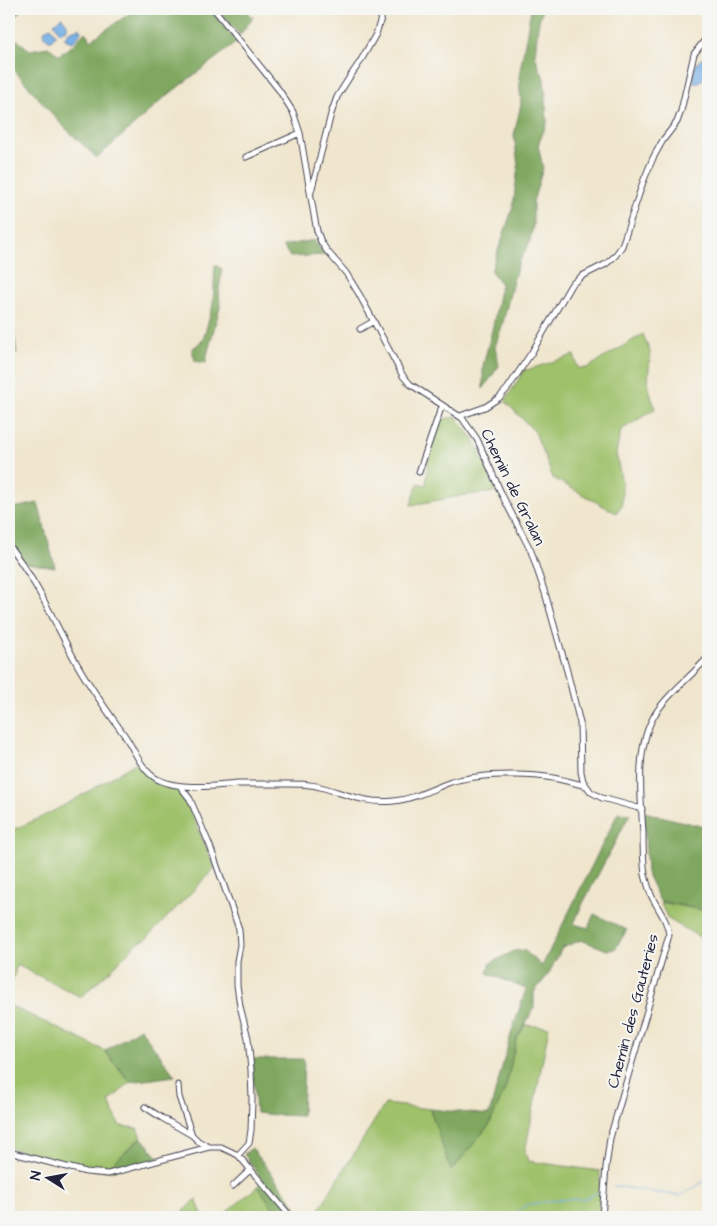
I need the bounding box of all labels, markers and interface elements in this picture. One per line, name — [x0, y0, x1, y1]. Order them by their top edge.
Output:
street label: Chemin de Gralan — [475, 425, 551, 549]
street label: Chemin des Gauteries — [602, 931, 664, 1091]
north arrow — [22, 1154, 72, 1204]
text: N — [26, 1169, 47, 1182]

